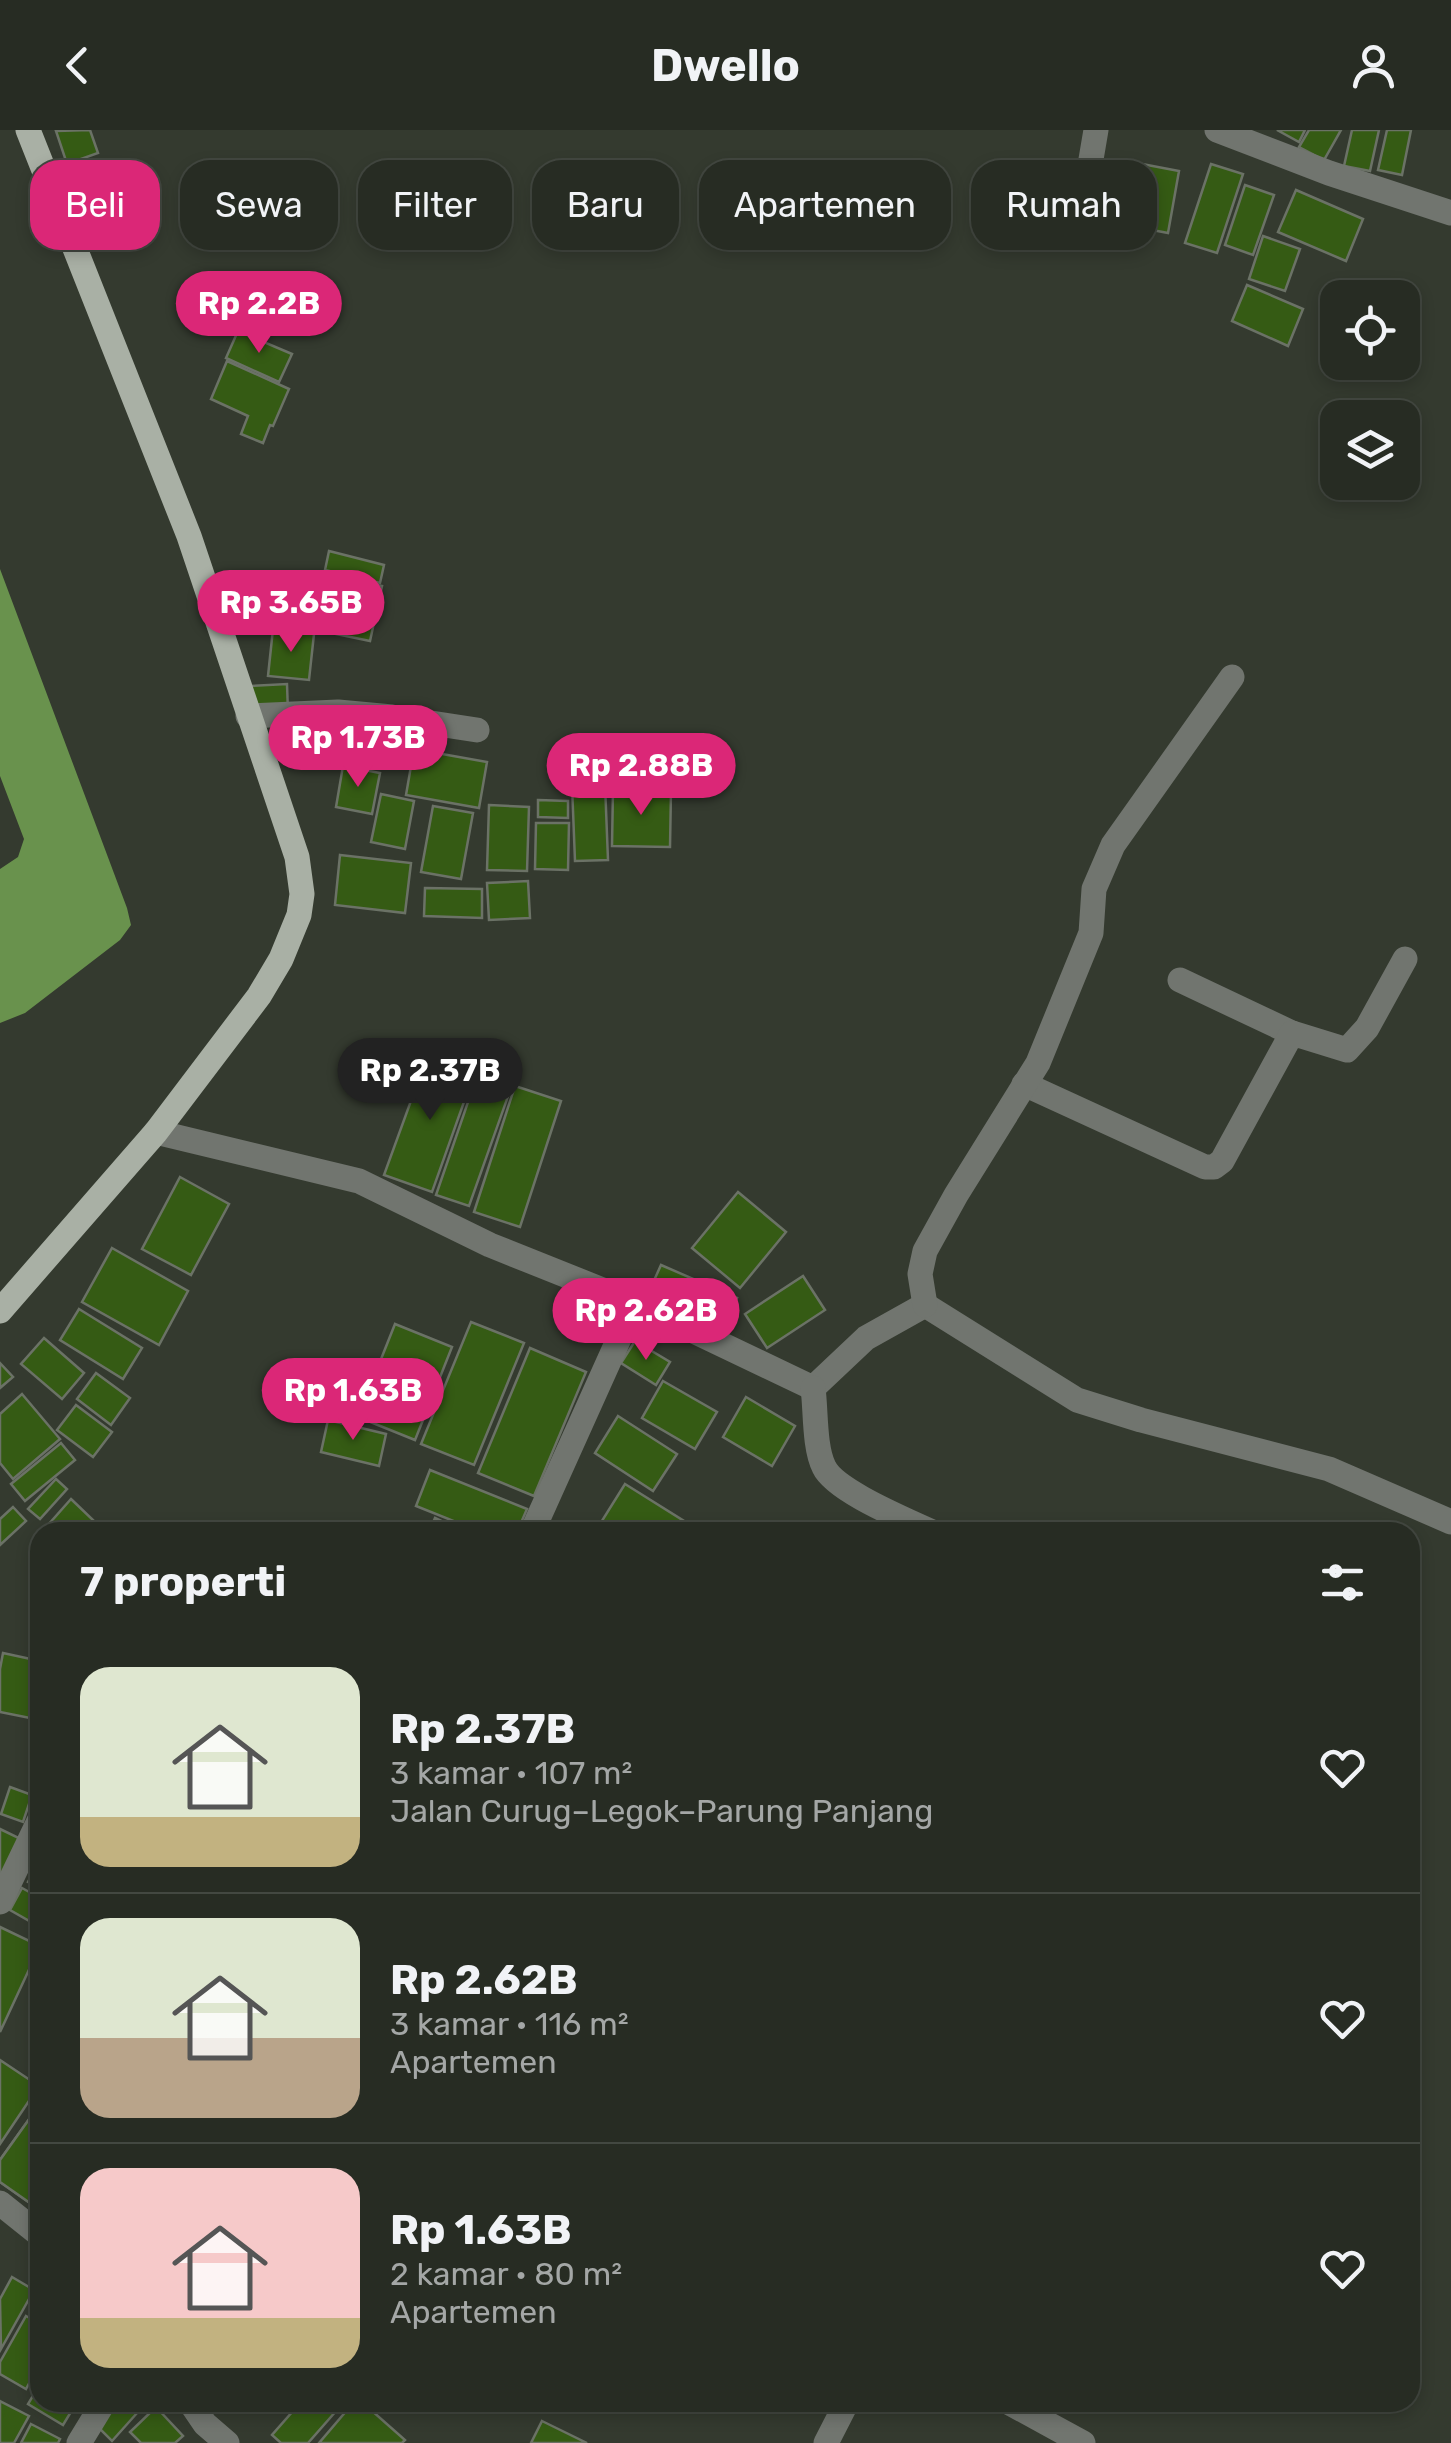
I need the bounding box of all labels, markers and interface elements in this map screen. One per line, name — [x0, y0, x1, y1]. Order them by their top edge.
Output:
icon: back — [50, 38, 105, 93]
icon: person — [1346, 38, 1401, 93]
text: Dwello — [651, 39, 800, 92]
chip: Beli — [30, 160, 160, 250]
chip: Sewa — [180, 160, 338, 250]
chip: Filter — [358, 160, 512, 250]
chip: Baru — [532, 160, 679, 250]
chip: Apartemen — [699, 160, 951, 250]
chip: Rumah — [971, 160, 1157, 250]
pin: Rp 2.2B — [167, 271, 351, 356]
map controls — [1320, 280, 1420, 500]
button: locate — [1320, 280, 1420, 380]
text: Rp 2.2B — [198, 284, 320, 322]
button: layers — [1320, 400, 1420, 500]
pin: Rp 3.65B — [188, 570, 394, 655]
text: Rp 3.65B — [219, 583, 363, 621]
pin: Rp 1.73B — [255, 705, 461, 790]
text: Rp 1.73B — [290, 718, 426, 756]
pin: Rp 2.88B — [538, 733, 744, 818]
text: Rp 2.88B — [569, 746, 713, 784]
pin: Rp 2.37B — [327, 1038, 533, 1123]
text: Rp 2.37B — [360, 1051, 500, 1089]
pin: Rp 2.62B — [543, 1278, 749, 1363]
text: Rp 2.62B — [574, 1291, 718, 1329]
pin: Rp 1.63B — [250, 1358, 456, 1443]
text: Rp 1.63B — [284, 1371, 422, 1409]
icon: filters — [1315, 1555, 1370, 1610]
text: 7 properti — [80, 1557, 286, 1607]
text: Rp 2.37B — [390, 1704, 575, 1754]
icon: home — [160, 1707, 280, 1827]
icon: heart — [1315, 1740, 1370, 1795]
text: 3 kamar · 107 m² — [390, 1754, 632, 1792]
text: Jalan Curug–Legok–Parung Panjang — [390, 1792, 933, 1830]
text: Rp 2.62B — [390, 1955, 578, 2005]
icon: home — [160, 1958, 280, 2078]
icon: heart — [1315, 1991, 1370, 2046]
text: 3 kamar · 116 m² — [390, 2005, 629, 2043]
text: Apartemen — [390, 2043, 557, 2081]
text: Rp 1.63B — [390, 2205, 572, 2255]
icon: home — [160, 2208, 280, 2328]
icon: heart — [1315, 2241, 1370, 2296]
text: 2 kamar · 80 m² — [390, 2255, 622, 2293]
text: Apartemen — [390, 2293, 557, 2331]

